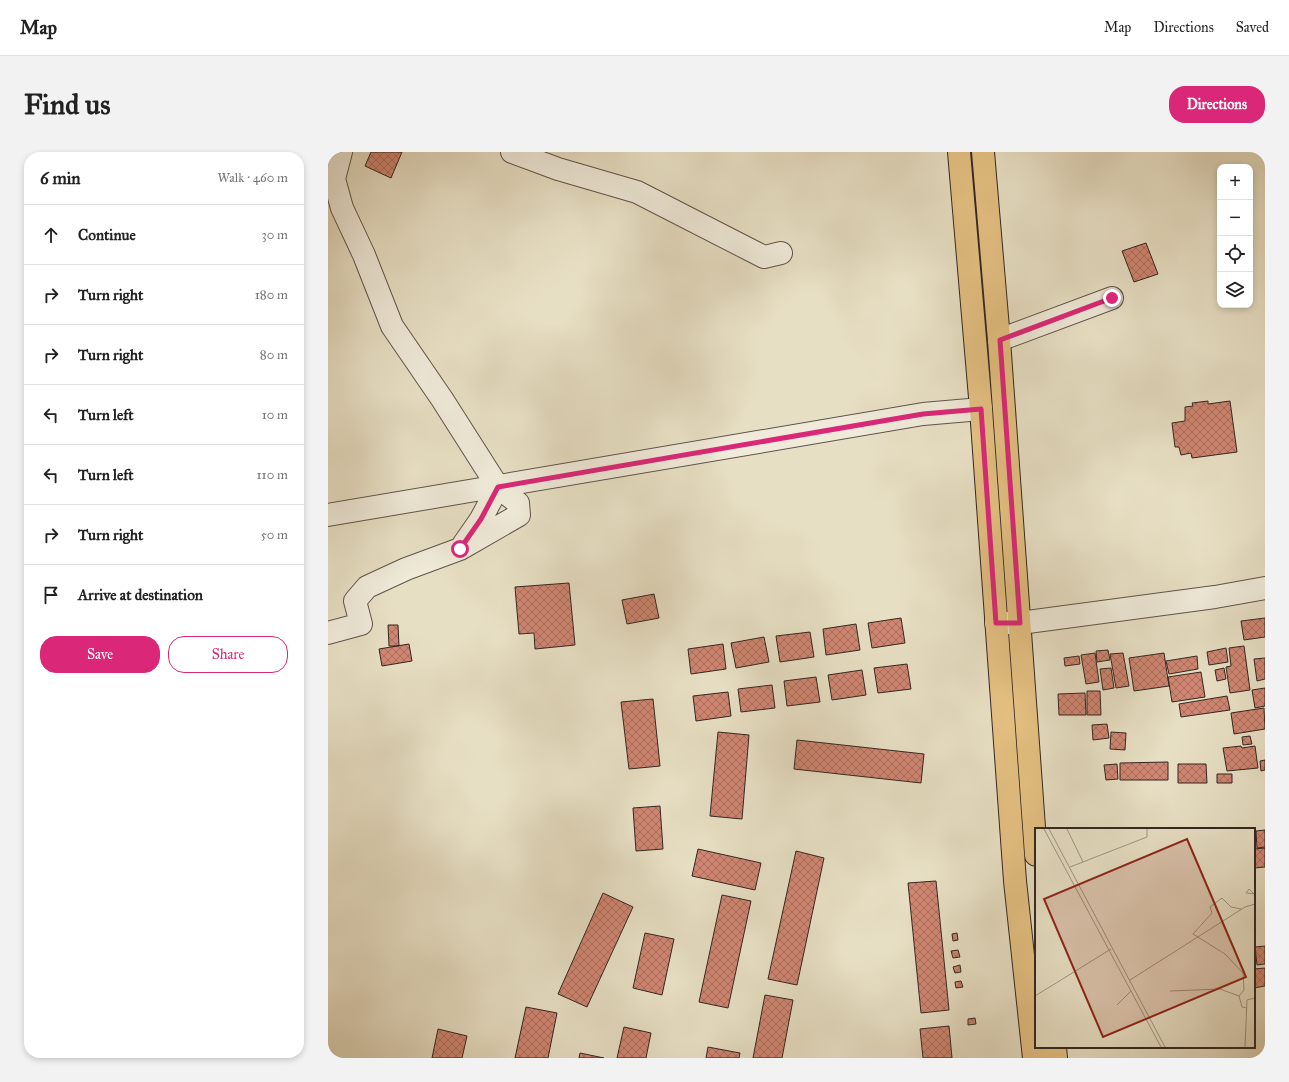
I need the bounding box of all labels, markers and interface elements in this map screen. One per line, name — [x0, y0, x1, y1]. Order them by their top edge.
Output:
text: Map — [20, 16, 57, 39]
text: Map — [1104, 19, 1131, 36]
text: Directions — [1153, 19, 1214, 36]
text: Saved — [1236, 19, 1269, 36]
button: Directions — [1169, 86, 1265, 123]
text: Find us — [24, 87, 110, 122]
map controls — [1217, 164, 1253, 308]
button: + — [1217, 164, 1253, 200]
text: 6 min — [40, 168, 81, 189]
text: Walk · 460 m — [218, 170, 288, 186]
button: − — [1217, 200, 1253, 236]
icon: ahead — [40, 224, 62, 246]
text: Continue — [78, 226, 136, 244]
text: 30 m — [262, 227, 288, 243]
button: locate — [1217, 236, 1253, 272]
button: layers — [1217, 272, 1253, 308]
icon: right — [40, 284, 62, 306]
text: Turn right — [78, 286, 143, 304]
text: 180 m — [255, 287, 288, 303]
route end — [1103, 289, 1121, 307]
icon: right — [40, 344, 62, 366]
text: Turn right — [78, 346, 143, 364]
text: 80 m — [260, 347, 288, 363]
icon: left — [40, 404, 62, 426]
text: Turn left — [78, 406, 134, 424]
text: 10 m — [262, 407, 288, 423]
icon: left — [40, 464, 62, 486]
text: Turn left — [78, 466, 134, 484]
text: 110 m — [256, 467, 288, 483]
icon: right — [40, 524, 62, 546]
text: Turn right — [78, 526, 143, 544]
text: 50 m — [261, 527, 288, 543]
route start — [451, 540, 469, 558]
icon: arrive — [40, 584, 62, 606]
text: Arrive at destination — [78, 586, 203, 604]
button: Save — [40, 636, 160, 673]
button: Share — [168, 636, 288, 673]
inset map — [1035, 828, 1255, 1048]

